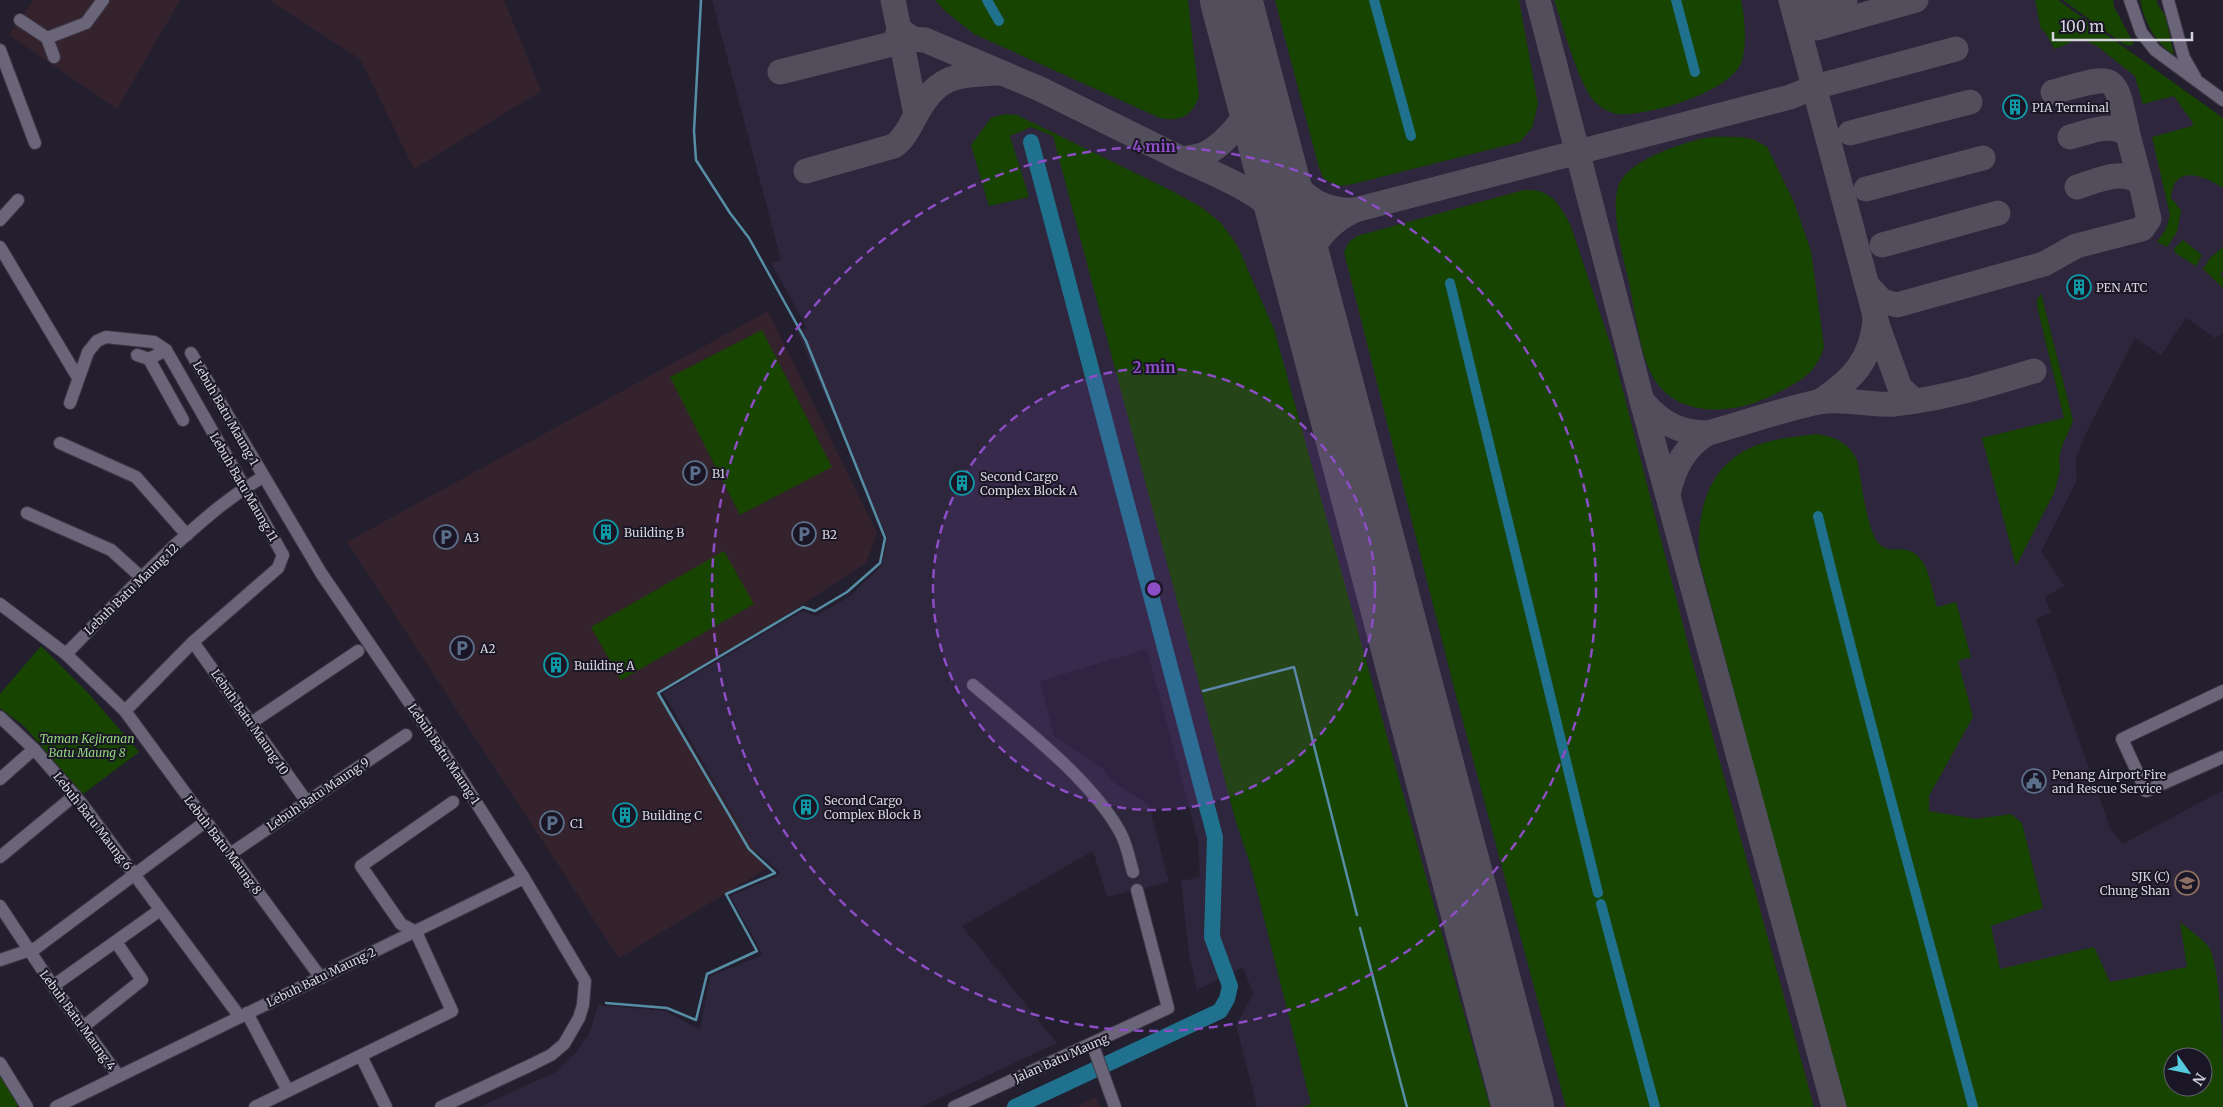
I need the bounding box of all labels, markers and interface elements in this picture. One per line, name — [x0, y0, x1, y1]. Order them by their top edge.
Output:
scale bar — [2053, 10, 2192, 42]
text: 100 m — [2060, 17, 2104, 36]
building icon: PIA Terminal — [2002, 94, 2028, 120]
place label: PIA Terminal — [2032, 100, 2109, 115]
text: 4 min — [1132, 137, 1176, 156]
building icon: PEN ATC — [2066, 274, 2092, 300]
place label: PEN ATC — [2096, 280, 2148, 295]
street label: Lebuh Batu Maung 1 — [190, 358, 262, 468]
text: 2 min — [1133, 358, 1175, 377]
street label: Lebuh Batu Maung 11 — [207, 430, 282, 545]
parking icon: B1 — [682, 460, 708, 486]
place label: B1 — [712, 466, 726, 481]
place label: Second Cargo Complex Block A — [980, 469, 1078, 498]
building icon: Second Cargo Complex Block A — [949, 470, 975, 496]
building icon: Building B — [593, 519, 619, 545]
parking icon: B2 — [791, 521, 817, 547]
parking icon: A3 — [433, 524, 459, 550]
place label: Building B — [624, 525, 684, 540]
place label: B2 — [822, 527, 837, 542]
place label: A3 — [463, 530, 479, 545]
street label: Lebuh Batu Maung 12 — [81, 540, 181, 638]
centre of rings — [1145, 580, 1163, 598]
parking icon: A2 — [449, 635, 475, 661]
place label: A2 — [479, 641, 496, 656]
building icon: Building A — [543, 652, 569, 678]
place label: Building A — [574, 658, 635, 673]
street label: Lebuh Batu Maung 10 — [208, 666, 292, 778]
street label: Lebuh Batu Maung 1 — [405, 701, 484, 808]
park label: Taman Kejiranan Batu Maung 8 — [40, 731, 134, 760]
street label: Lebuh Batu Maung 9 — [264, 754, 372, 834]
place label: Penang Airport Fire and Rescue Service — [2052, 767, 2166, 796]
public building icon: Penang Airport Fire and Rescue Service — [2021, 768, 2047, 794]
street label: Lebuh Batu Maung 6 — [50, 769, 136, 873]
street label: Lebuh Batu Maung 8 — [181, 793, 265, 897]
place label: Second Cargo Complex Block B — [824, 793, 921, 822]
building icon: Second Cargo Complex Block B — [793, 794, 819, 820]
building icon: Building C — [612, 802, 638, 828]
place label: Building C — [642, 808, 702, 823]
parking icon: C1 — [539, 810, 565, 836]
place label: C1 — [570, 816, 584, 831]
place label: SJK (C) Chung Shan — [2100, 869, 2170, 898]
school or university icon: SJK (C) Chung Shan — [2174, 870, 2200, 896]
street label: Lebuh Batu Maung 2 — [264, 944, 378, 1010]
street label: Lebuh Batu Maung 4 — [37, 967, 120, 1073]
street label: Jalan Batu Maung — [1010, 1030, 1111, 1086]
north arrow — [2163, 1047, 2213, 1097]
text: N — [2188, 1070, 2209, 1089]

